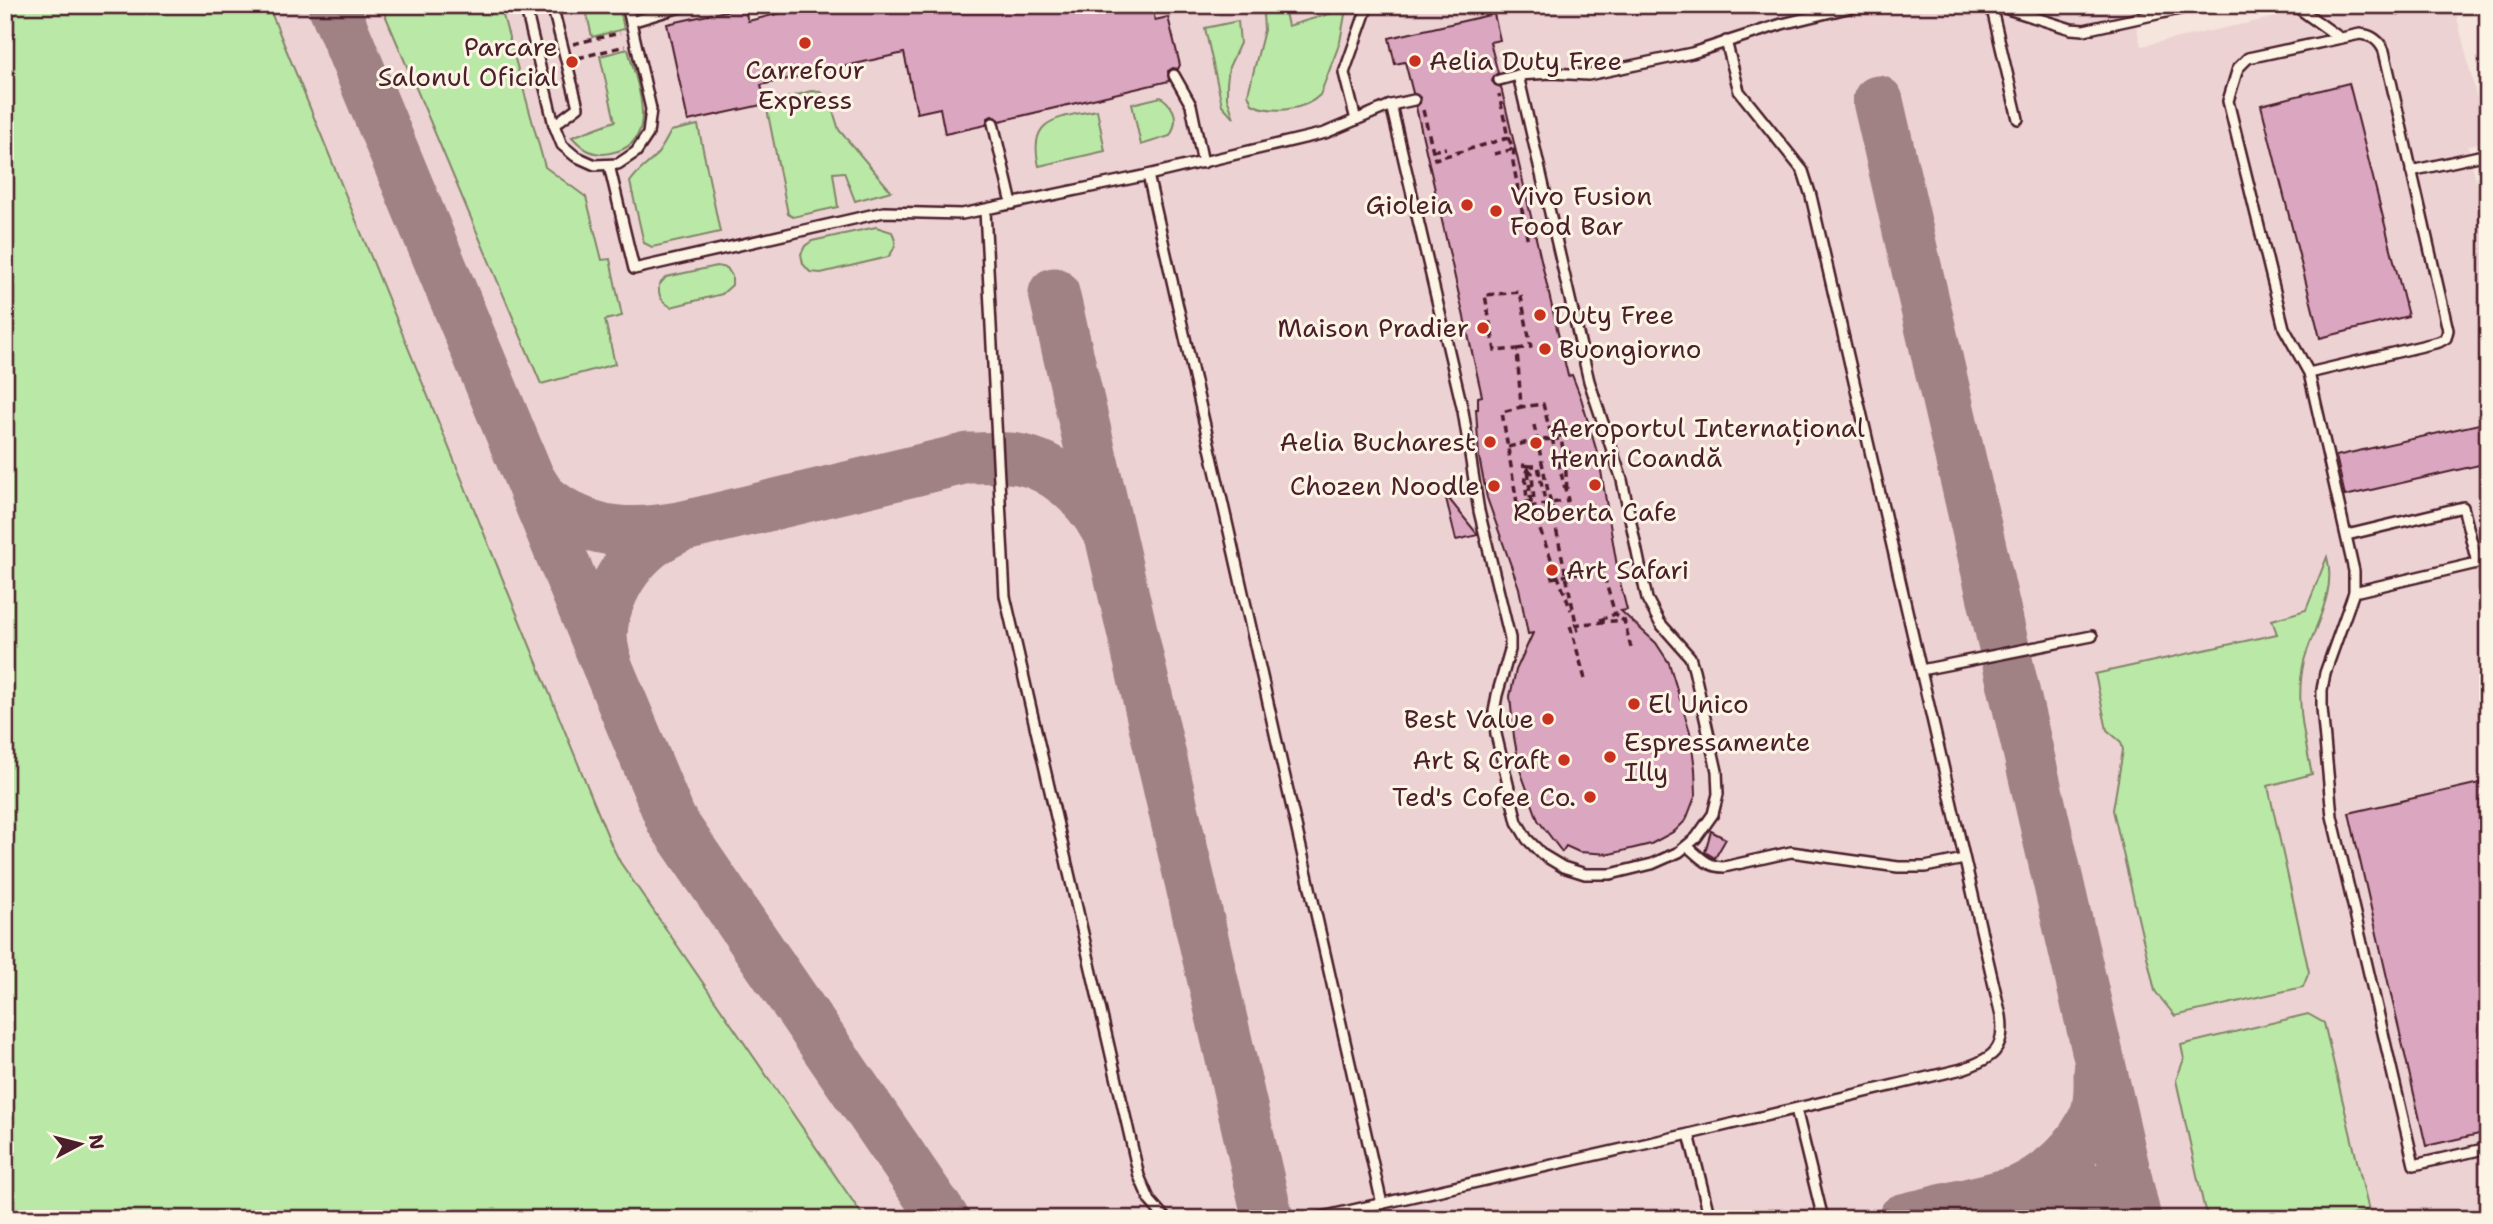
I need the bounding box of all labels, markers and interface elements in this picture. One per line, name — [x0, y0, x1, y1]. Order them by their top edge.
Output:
place label: Parcare Salonul Oficial — [378, 29, 558, 94]
marker: Carrefour Express — [797, 35, 813, 51]
place label: Aelia Duty Free — [1429, 43, 1622, 78]
place label: Carrefour Express — [745, 52, 865, 117]
marker: Aelia Duty Free — [1407, 53, 1423, 69]
marker: Parcare Salonul Oficial — [564, 54, 580, 70]
place label: Vivo Fusion Food Bar — [1510, 178, 1652, 243]
place label: Gioleia — [1366, 187, 1453, 222]
marker: Gioleia — [1459, 197, 1475, 213]
marker: Vivo Fusion Food Bar — [1488, 203, 1504, 219]
place label: Duty Free — [1554, 297, 1674, 332]
marker: Duty Free — [1532, 307, 1548, 323]
place label: Maison Pradier — [1277, 310, 1469, 345]
marker: Maison Pradier — [1475, 320, 1491, 336]
place label: Buongiorno — [1559, 331, 1701, 366]
marker: Buongiorno — [1537, 341, 1553, 357]
place label: Aeroportul Internațional Henri Coandă — [1550, 410, 1865, 475]
place label: Aelia Bucharest — [1280, 424, 1476, 459]
marker: Aelia Bucharest — [1482, 434, 1498, 450]
marker: Aeroportul Internațional Henri Coandă — [1528, 435, 1544, 451]
place label: Chozen Noodle — [1290, 468, 1480, 503]
marker: Roberta Cafe — [1587, 477, 1603, 493]
marker: Chozen Noodle — [1486, 478, 1502, 494]
place label: Roberta Cafe — [1513, 494, 1677, 529]
place label: Art Safari — [1566, 552, 1689, 587]
marker: Art Safari — [1544, 562, 1560, 578]
place label: El Unico — [1648, 686, 1749, 721]
marker: El Unico — [1626, 696, 1642, 712]
place label: Best Value — [1404, 701, 1534, 736]
marker: Best Value — [1540, 711, 1556, 727]
place label: Espressamente Illy — [1624, 724, 1810, 789]
place label: Art & Craft — [1412, 742, 1550, 777]
marker: Espressamente Illy — [1602, 749, 1618, 765]
marker: Art & Craft — [1556, 752, 1572, 768]
place label: Ted's Cofee Co. — [1392, 779, 1576, 814]
marker: Ted's Cofee Co. — [1582, 789, 1598, 805]
north arrow — [46, 1108, 116, 1178]
text: N — [83, 1133, 110, 1151]

